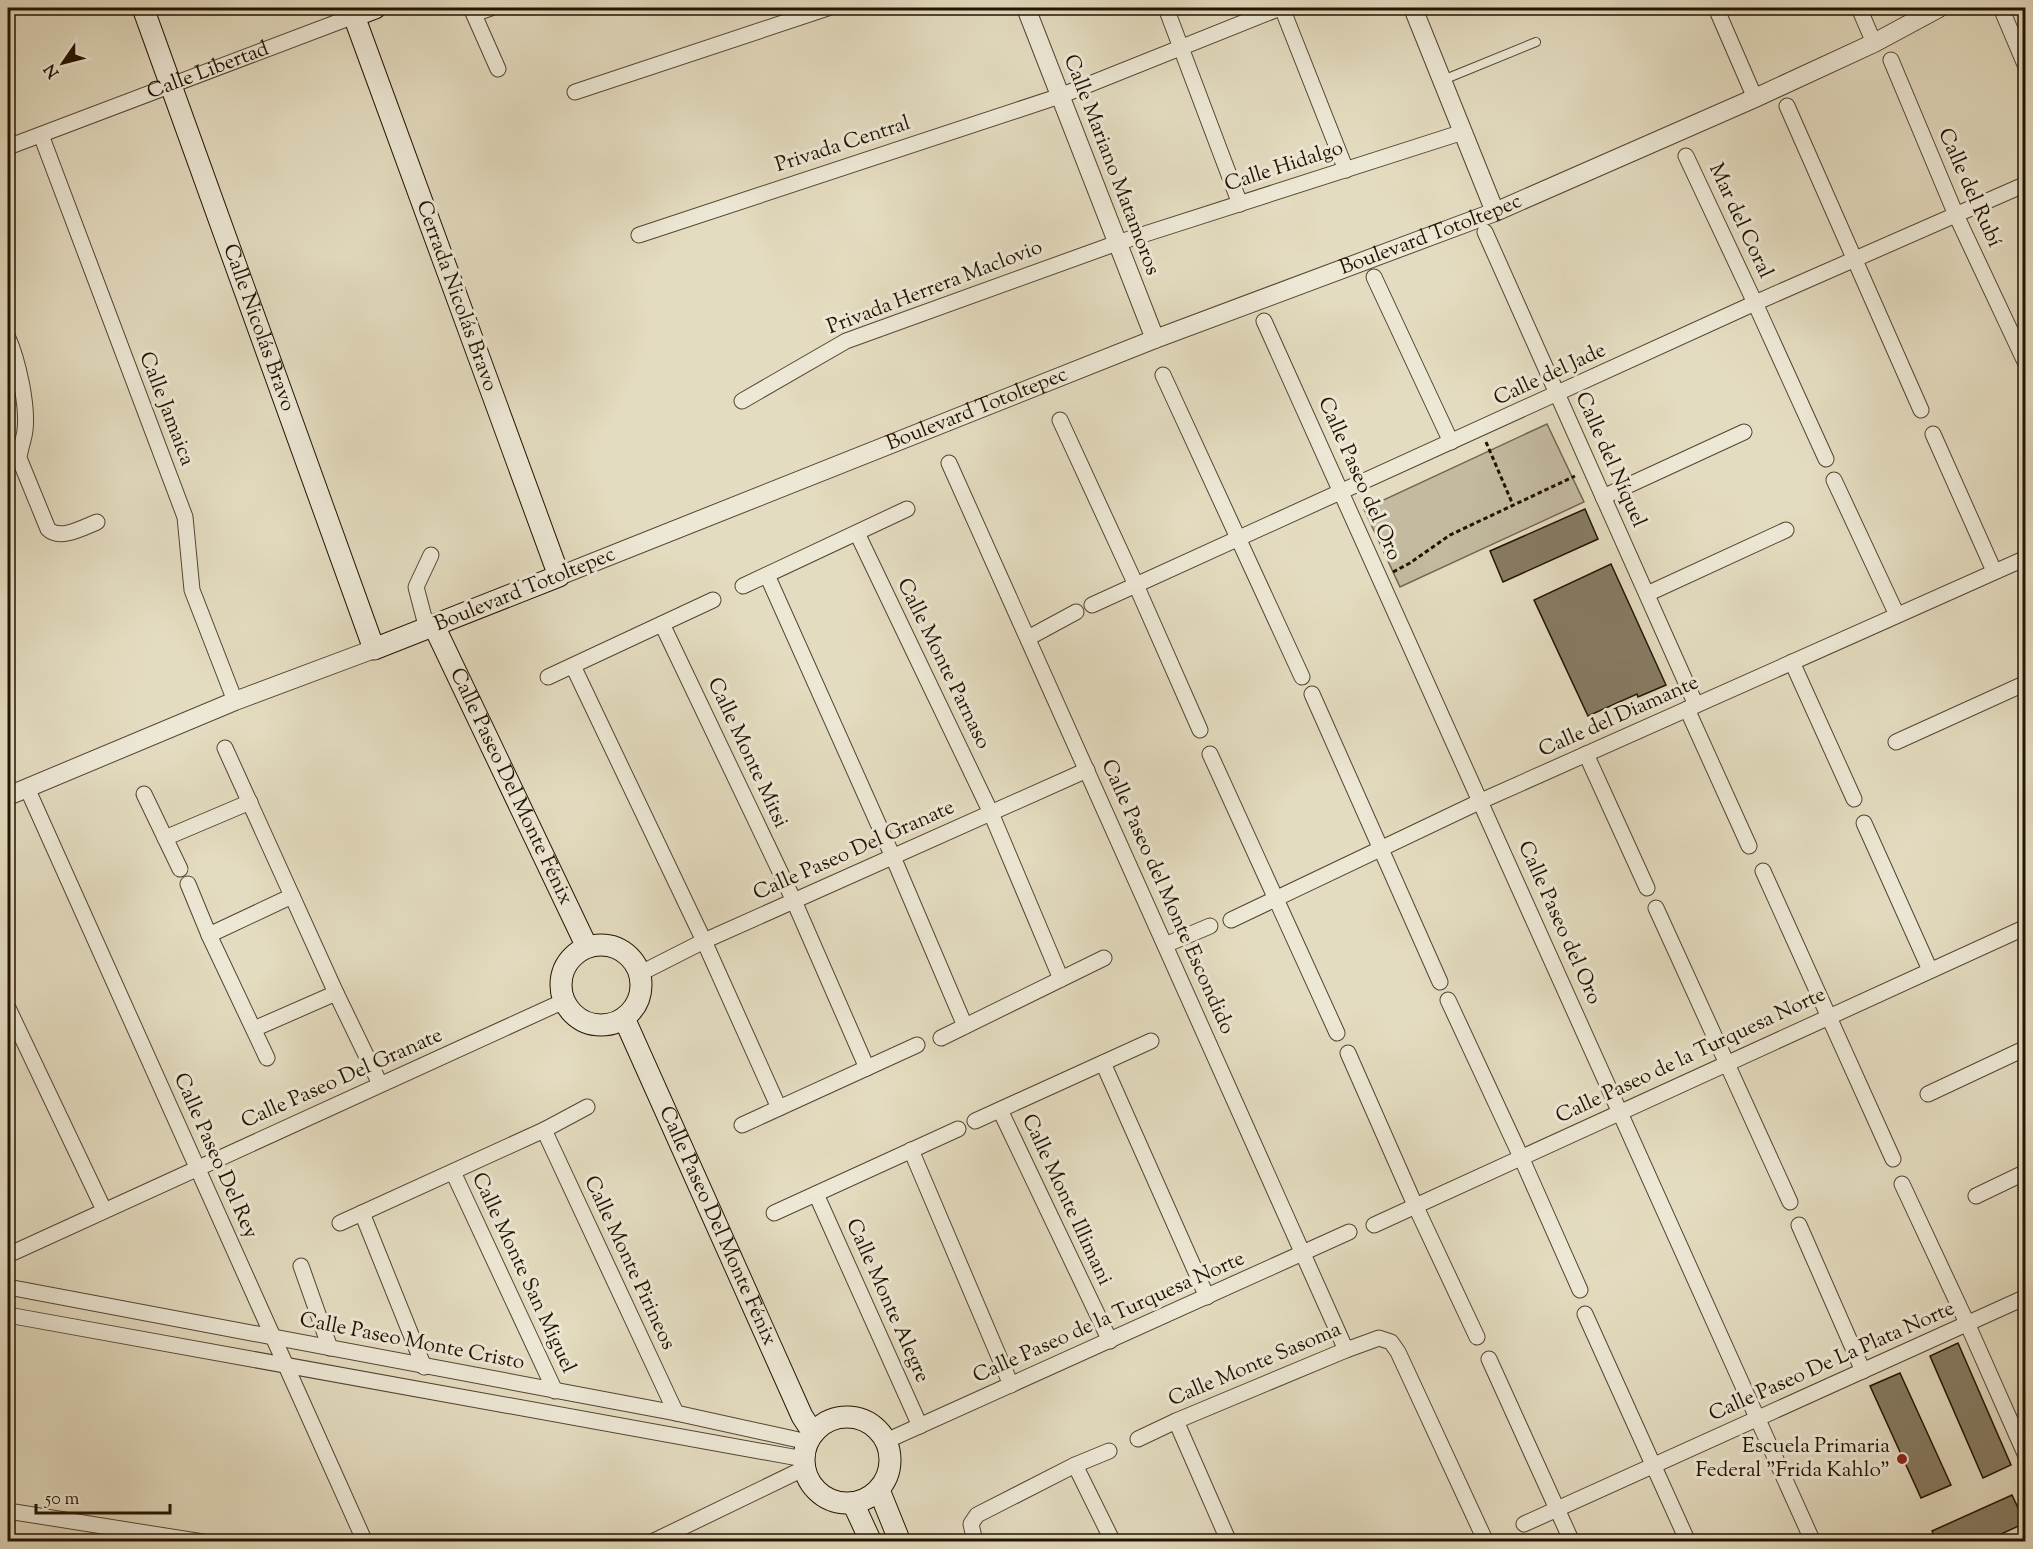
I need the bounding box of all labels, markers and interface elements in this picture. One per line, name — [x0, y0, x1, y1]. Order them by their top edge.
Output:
north arrow — [33, 33, 93, 93]
street label: Calle Libertad — [143, 34, 274, 108]
street label: Calle Mariano Matamoros — [1055, 50, 1167, 280]
text: N — [40, 58, 66, 82]
street label: Privada Central — [772, 109, 915, 181]
street label: Calle del Rubí — [1929, 124, 2009, 252]
street label: Calle Hidalgo — [1221, 134, 1347, 200]
street label: Mar del Coral — [1700, 158, 1780, 284]
street label: Boulevard Totoltepec — [1335, 187, 1527, 284]
street label: Cerrada Nicolás Bravo — [407, 196, 505, 396]
street label: Privada Herrera Maclovio — [823, 233, 1047, 343]
street label: Calle Nicolás Bravo — [214, 240, 302, 416]
street label: Calle del Jade — [1489, 336, 1611, 414]
street label: Calle Jamaica — [131, 348, 202, 471]
street label: Boulevard Totoltepec — [882, 360, 1072, 459]
street label: Calle del Níquel — [1567, 387, 1653, 533]
street label: Calle Paseo del Oro — [1309, 392, 1409, 566]
street label: Boulevard Totoltepec — [430, 540, 620, 640]
street label: Calle Monte Parnaso — [889, 573, 997, 755]
street label: Calle Paseo Del Monte Fénix — [441, 663, 580, 910]
street label: Calle del Diamante — [1534, 668, 1704, 766]
street label: Calle Monte Mitsi — [699, 673, 795, 833]
street label: Calle Paseo del Monte Escondido — [1093, 755, 1241, 1039]
street label: Calle Paseo Del Granate — [749, 793, 959, 909]
street label: Calle Paseo del Oro — [1509, 836, 1609, 1010]
street label: Calle Paseo de la Turquesa Norte — [1551, 980, 1831, 1132]
street label: Calle Paseo Del Granate — [237, 1021, 447, 1137]
street label: Calle Paseo Del Rey — [165, 1068, 265, 1244]
street label: Calle Paseo Del Monte Fénix — [650, 1102, 784, 1351]
street label: Calle Monte Illimani — [1013, 1109, 1119, 1291]
street label: Calle Monte San Miguel — [463, 1168, 583, 1378]
street label: Calle Monte Pirineos — [575, 1171, 683, 1355]
street label: Calle Monte Alegre — [837, 1214, 937, 1388]
street label: Calle Paseo de la Turquesa Norte — [968, 1244, 1250, 1392]
street label: Calle Paseo De La Plata Norte — [1704, 1294, 1960, 1430]
street label: Calle Paseo Monte Cristo — [297, 1305, 527, 1379]
street label: Calle Monte Sasoma — [1164, 1315, 1346, 1415]
place label: Escuela Primaria Federal "Frida Kahlo" — [1695, 1432, 1890, 1486]
marker: Escuela Primaria Federal "Frida Kahlo" — [1895, 1452, 1909, 1466]
scale bar — [36, 1477, 170, 1515]
text: 50 m — [44, 1487, 80, 1513]

